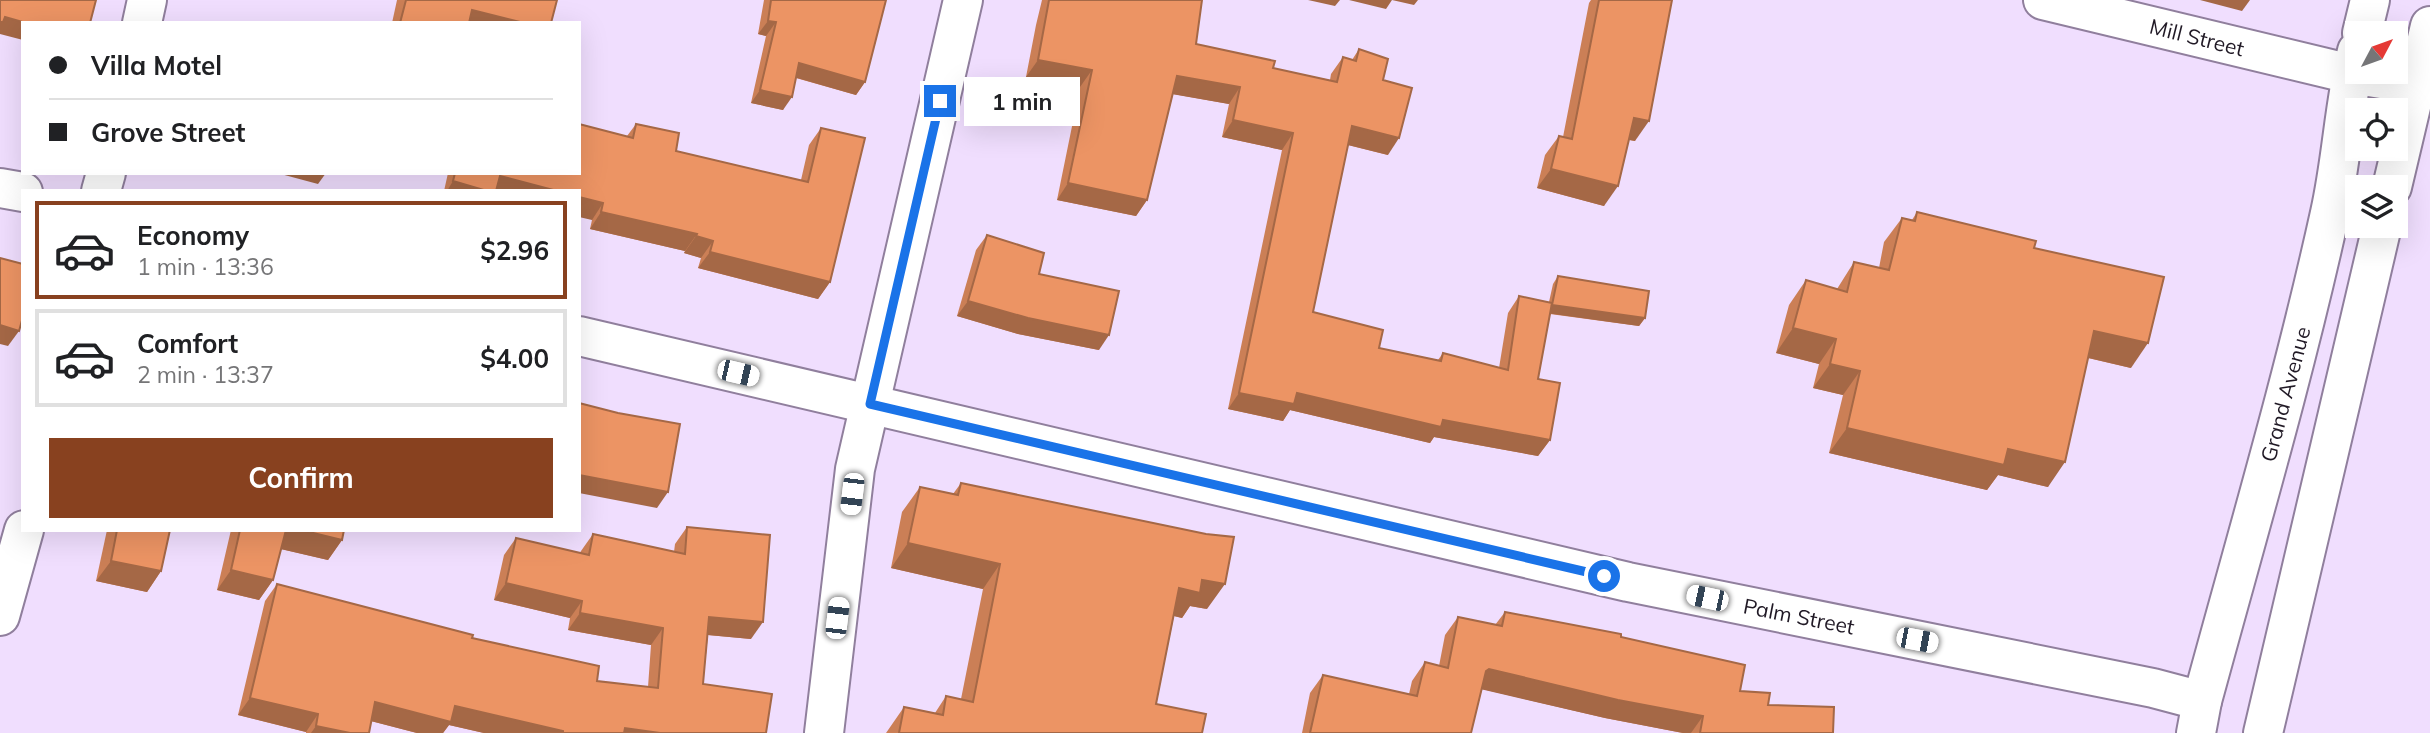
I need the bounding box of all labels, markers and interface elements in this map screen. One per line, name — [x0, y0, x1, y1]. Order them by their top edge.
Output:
street label: Mill Street — [2147, 13, 2247, 61]
north arrow — [2345, 21, 2408, 84]
map controls — [2345, 21, 2408, 238]
text: Villa Motel — [91, 49, 222, 82]
callout: 1 min — [964, 76, 1080, 126]
route end — [924, 85, 956, 117]
text: 1 min — [992, 87, 1052, 116]
button: locate — [2345, 98, 2408, 161]
text: Grove Street — [91, 116, 245, 149]
button: layers — [2345, 175, 2408, 238]
icon: car — [53, 219, 116, 282]
text: Economy — [137, 219, 249, 252]
text: $2.96 — [480, 234, 549, 267]
text: 1 min · 13:36 — [137, 252, 274, 281]
street label: Grand Avenue — [2254, 323, 2316, 465]
icon: car — [53, 327, 116, 390]
text: Comfort — [137, 327, 238, 360]
text: $4.00 — [480, 342, 549, 375]
car — [716, 358, 761, 388]
text: 2 min · 13:37 — [137, 360, 274, 389]
button: Confirm — [49, 438, 553, 518]
car — [840, 472, 865, 516]
route start — [1588, 560, 1620, 592]
car — [1685, 583, 1730, 613]
street label: Palm Street — [1741, 592, 1857, 640]
car — [825, 596, 850, 640]
car — [1895, 626, 1940, 654]

